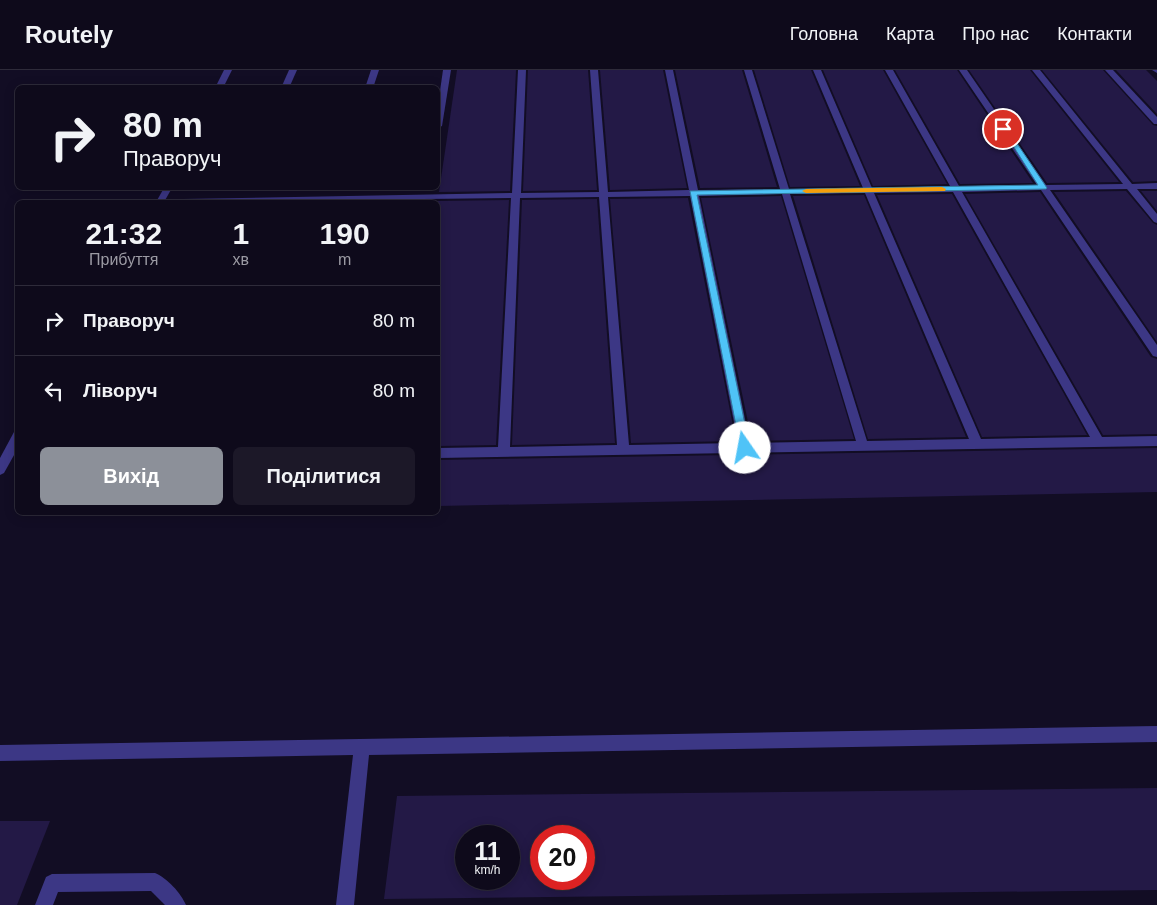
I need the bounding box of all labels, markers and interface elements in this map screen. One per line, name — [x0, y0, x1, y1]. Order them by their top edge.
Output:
text: Routely — [25, 21, 113, 48]
text: Головна — [790, 24, 858, 44]
text: Карта — [886, 24, 934, 44]
text: Про нас — [962, 24, 1029, 44]
text: Контакти — [1057, 24, 1132, 44]
icon: right — [40, 105, 105, 170]
text: 80 m — [123, 105, 203, 144]
pin — [982, 108, 1024, 150]
icon: arrive — [989, 115, 1017, 143]
text: Праворуч — [123, 146, 221, 171]
text: 21:32 — [85, 217, 162, 250]
text: 1 — [232, 217, 249, 250]
text: 190 — [320, 217, 370, 250]
text: Прибуття — [89, 251, 158, 268]
text: хв — [233, 251, 249, 268]
text: m — [338, 251, 351, 268]
icon: right — [40, 307, 68, 335]
text: Праворуч — [83, 310, 175, 331]
text: 80 m — [373, 310, 415, 331]
icon: left — [40, 377, 68, 405]
text: Ліворуч — [83, 380, 158, 401]
text: 80 m — [373, 380, 415, 401]
position arrow — [718, 421, 770, 473]
button: Вихід — [40, 447, 223, 505]
button: Поділитися — [233, 447, 415, 505]
speed limit sign: 20 — [530, 825, 595, 890]
text: 11 — [474, 837, 501, 865]
text: km/h — [474, 863, 501, 877]

